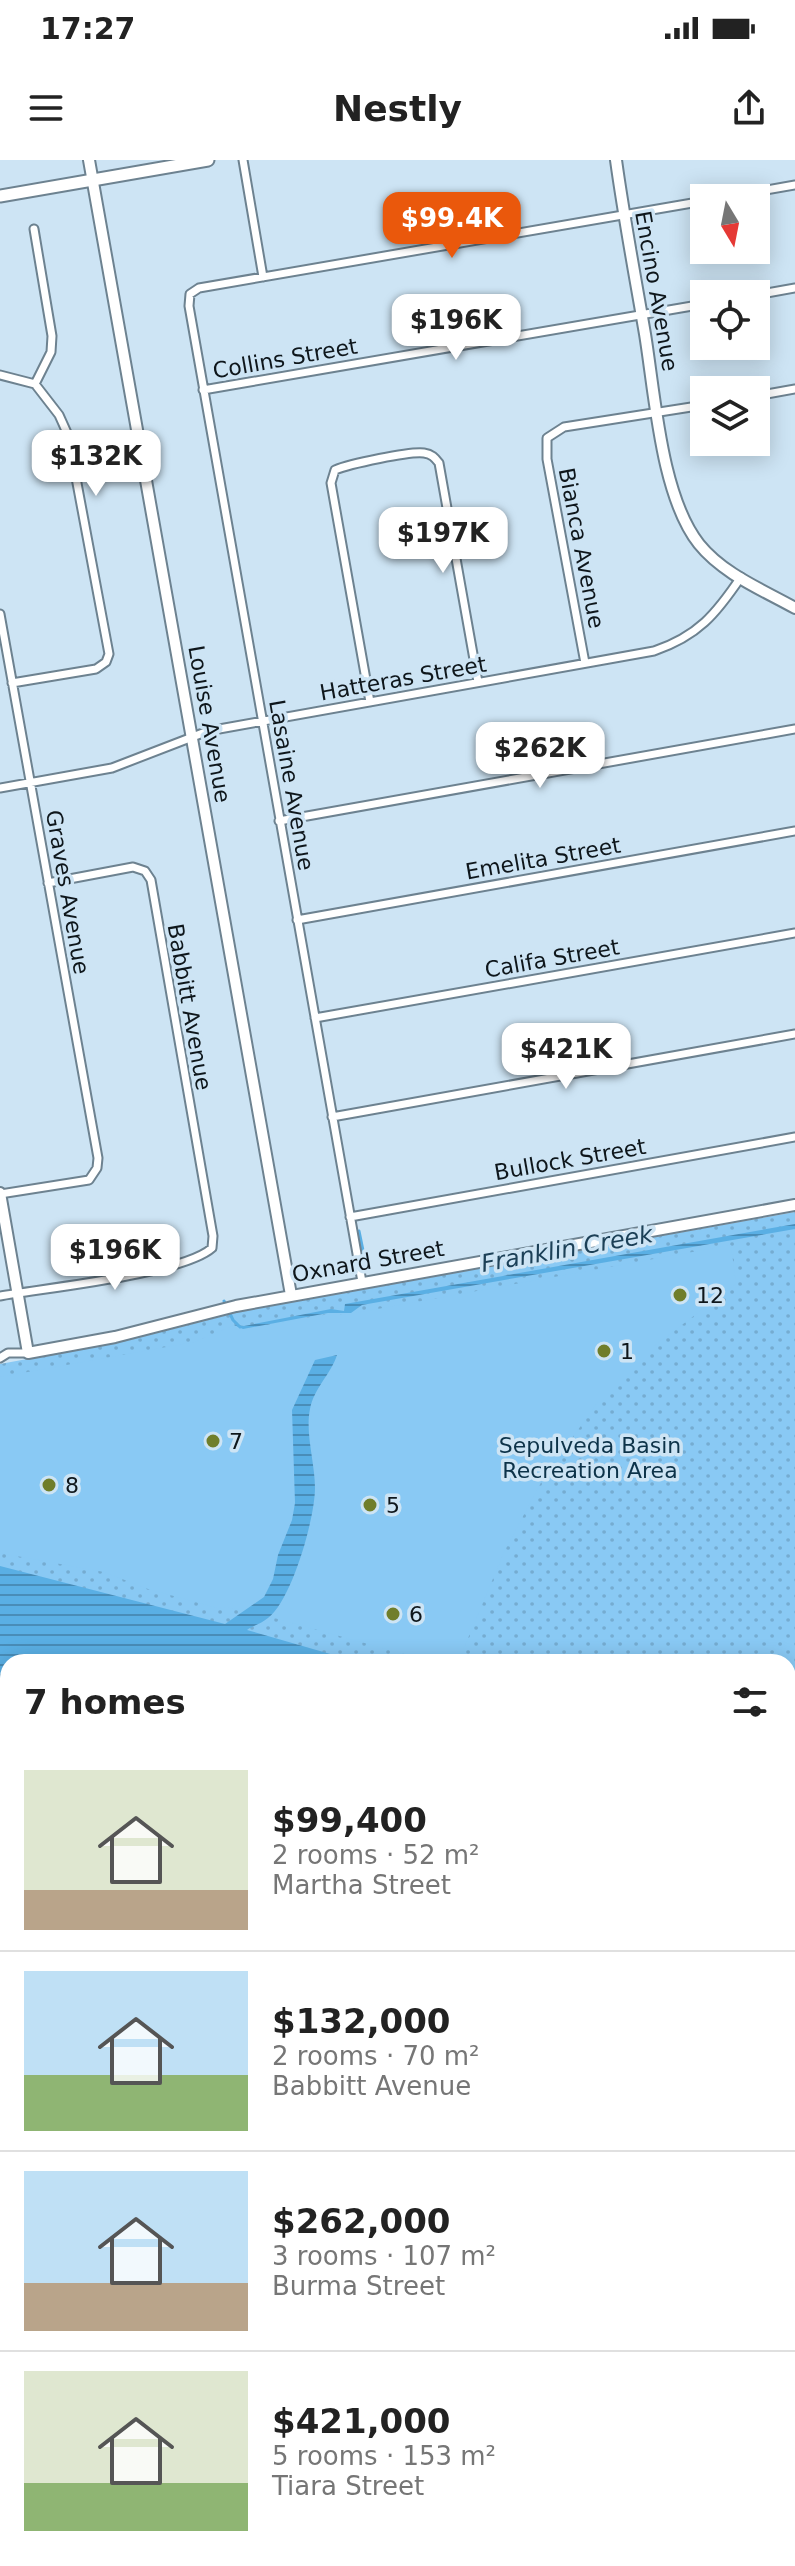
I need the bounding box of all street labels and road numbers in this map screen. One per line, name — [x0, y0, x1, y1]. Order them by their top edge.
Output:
street label: Encino Avenue — [630, 209, 683, 373]
street label: Collins Street — [211, 333, 360, 384]
street label: Bianca Avenue — [554, 466, 609, 630]
street label: Louise Avenue — [183, 644, 236, 805]
street label: Hatteras Street — [318, 651, 489, 705]
street label: Lasaine Avenue — [264, 698, 319, 872]
street label: Graves Avenue — [41, 808, 94, 976]
street label: Emelita Street — [464, 832, 623, 884]
street label: Babbitt Avenue — [163, 922, 216, 1092]
street label: Califa Street — [483, 934, 622, 983]
street label: Bullock Street — [492, 1134, 648, 1185]
street label: Oxnard Street — [290, 1236, 447, 1287]

